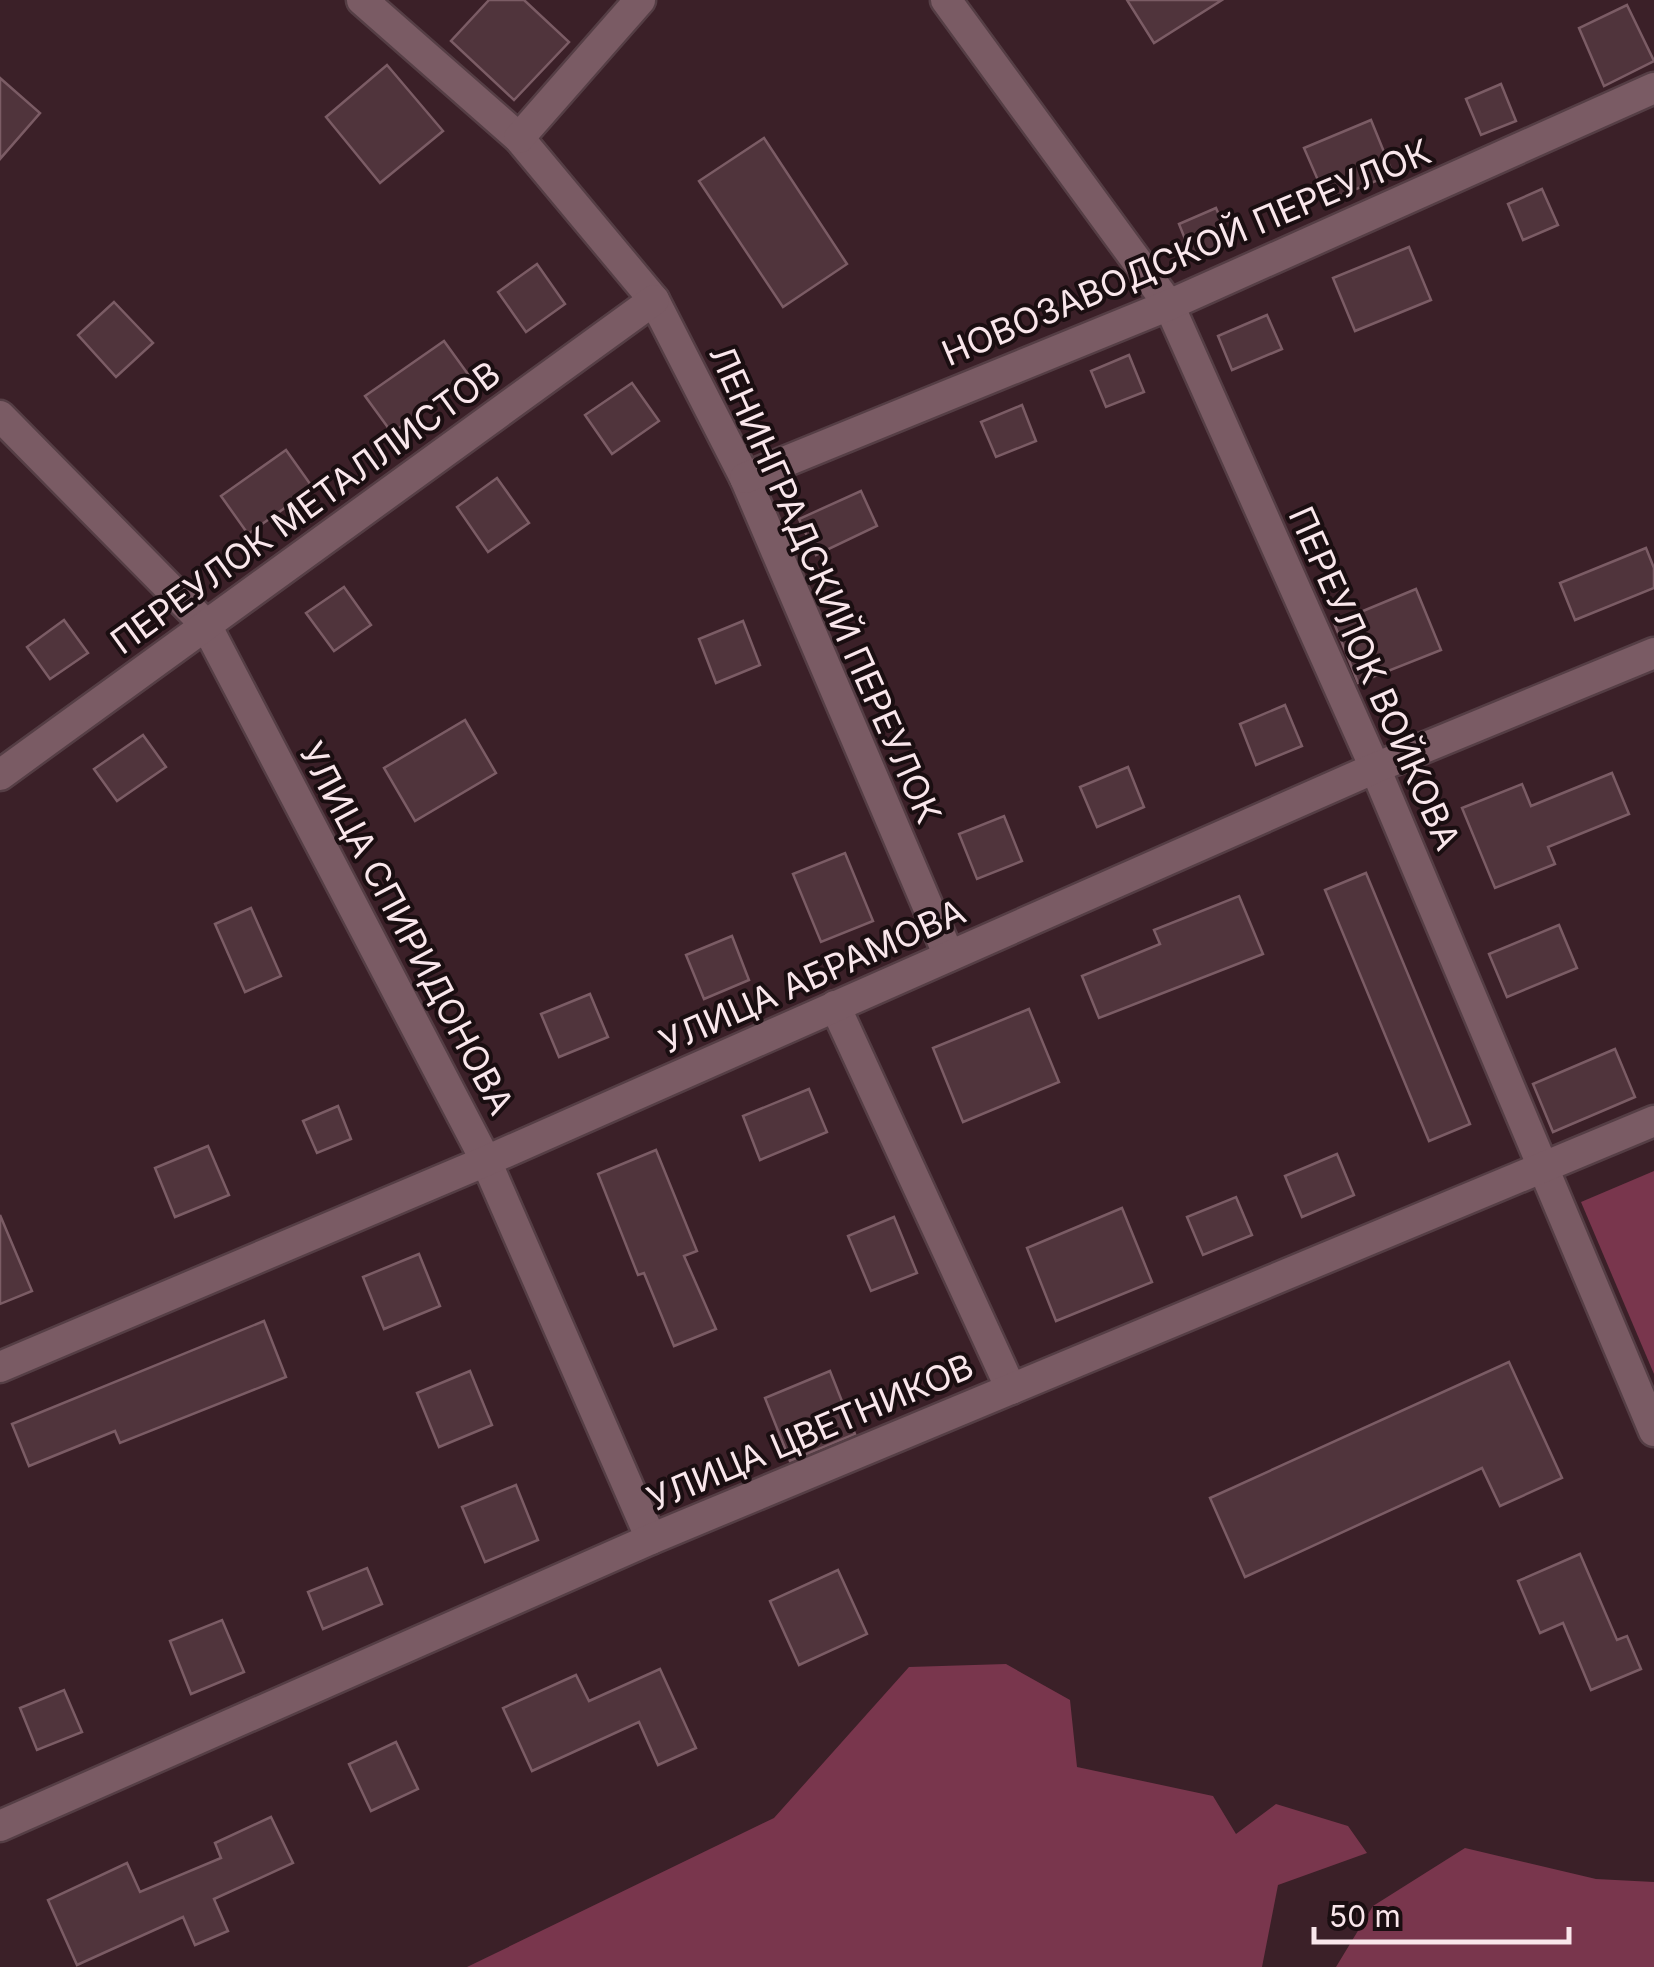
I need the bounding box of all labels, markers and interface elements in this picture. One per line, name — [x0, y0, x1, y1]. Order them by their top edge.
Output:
street label: НОВОЗАВОДСКОЙ ПЕРЕУЛОК — [936, 130, 1436, 374]
street label: ЛЕНИНГРАДСКИЙ ПЕРЕУЛОК — [701, 338, 951, 830]
street label: ПЕРЕУЛОК МЕТАЛЛИСТОВ — [102, 352, 508, 662]
street label: ПЕРЕУЛОК ВОЙКОВА — [1280, 500, 1470, 856]
street label: УЛИЦА СПИРИДОНОВА — [291, 735, 523, 1121]
street label: УЛИЦА АБРАМОВА — [653, 890, 971, 1062]
street label: УЛИЦА ЦВЕТНИКОВ — [641, 1344, 979, 1520]
scale bar — [1314, 1882, 1569, 1944]
text: 50 m — [1329, 1898, 1401, 1934]

